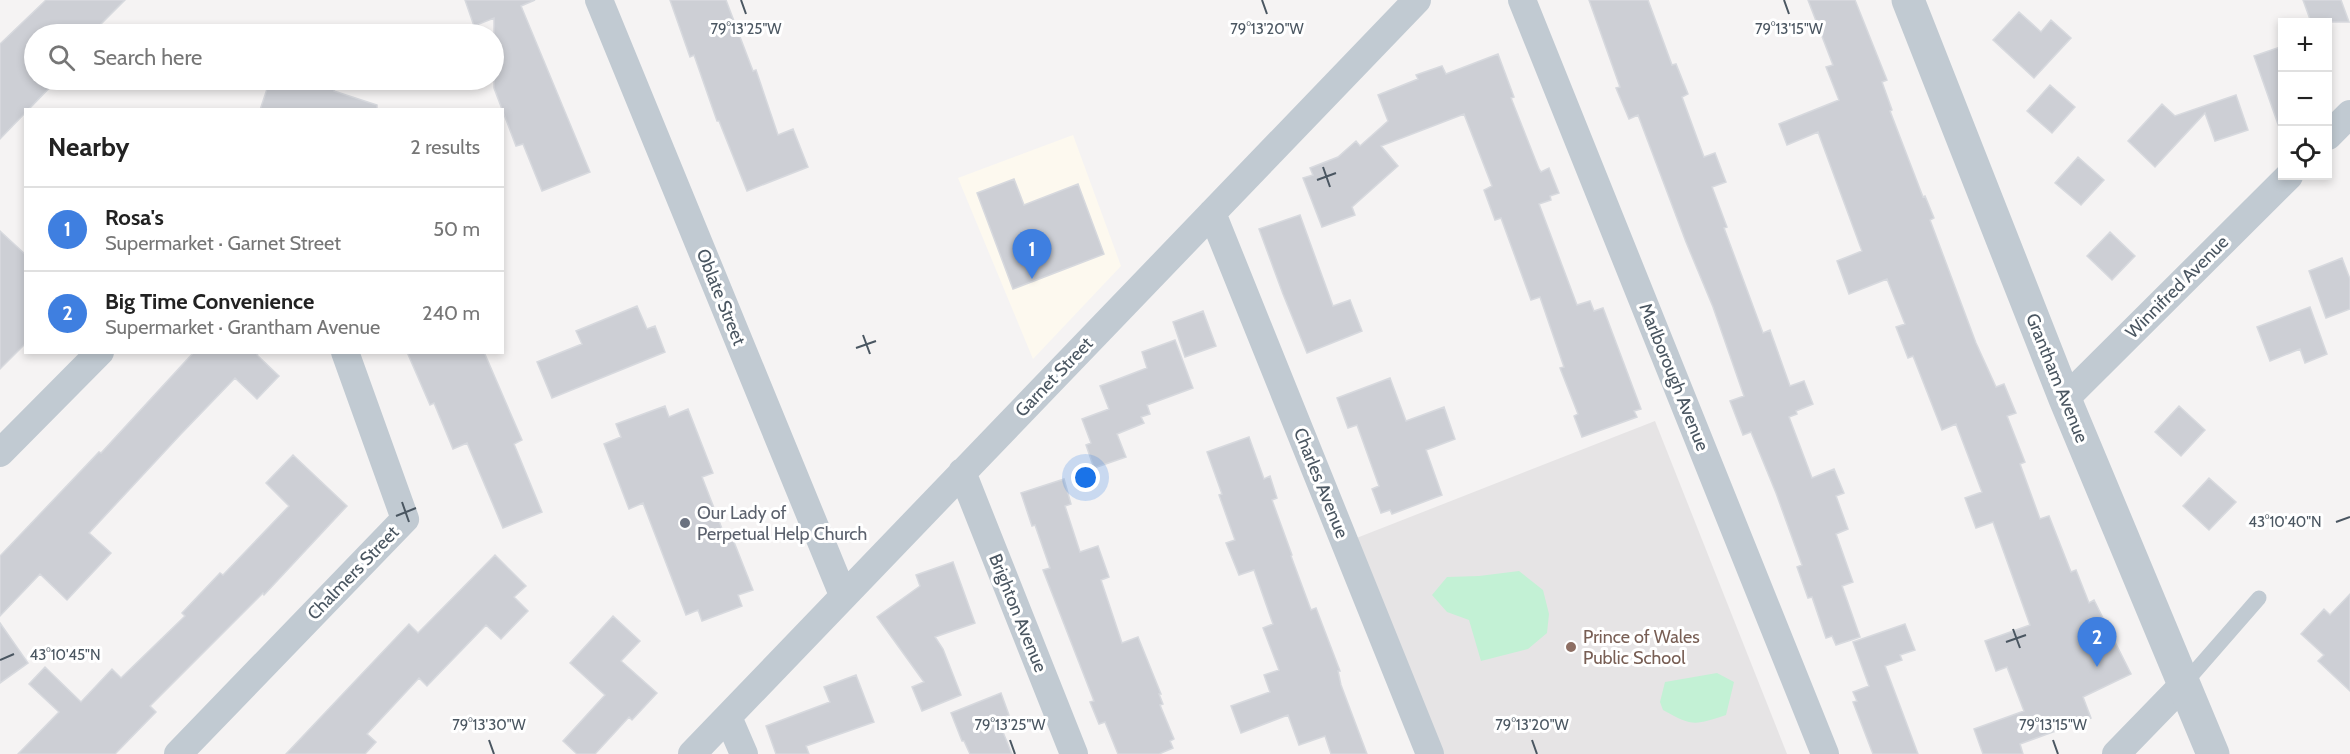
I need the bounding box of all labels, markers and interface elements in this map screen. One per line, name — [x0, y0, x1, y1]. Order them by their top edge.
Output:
map controls — [2278, 18, 2332, 180]
button: + — [2278, 18, 2332, 72]
text: 79°13'25"W — [710, 20, 782, 38]
text: 79°13'20"W — [1230, 20, 1304, 38]
text: 79°13'15"W — [1755, 20, 1824, 38]
search box — [24, 24, 504, 90]
icon: search — [45, 41, 78, 74]
text: Search here — [93, 44, 202, 71]
button: − — [2278, 72, 2332, 126]
button: locate — [2278, 126, 2332, 180]
text: Nearby — [48, 131, 129, 163]
text: 2 results — [410, 135, 480, 159]
text: Rosa's — [105, 204, 164, 231]
text: 1 — [64, 217, 71, 241]
text: 50 m — [433, 217, 480, 241]
pin: 1 — [1012, 230, 1052, 279]
text: Supermarket · Garnet Street — [105, 231, 341, 255]
street label: Winnifred Avenue — [2121, 231, 2233, 343]
street label: Oblate Street — [692, 246, 750, 348]
text: Big Time Convenience — [105, 288, 314, 315]
street label: Marlborough Avenue — [1634, 300, 1714, 454]
text: 2 — [62, 301, 73, 325]
text: 240 m — [422, 301, 480, 325]
street label: Grantham Avenue — [2021, 310, 2093, 446]
text: Supermarket · Grantham Avenue — [105, 315, 380, 339]
street label: Garnet Street — [1011, 333, 1097, 421]
street label: Charles Avenue — [1289, 425, 1353, 541]
your location — [1071, 463, 1100, 492]
place label: Our Lady of Perpetual Help Church — [697, 502, 867, 545]
text: 43°10'40"N — [2248, 513, 2322, 531]
marker: Our Lady of Perpetual Help Church — [678, 516, 692, 530]
street label: Chalmers Street — [303, 521, 403, 625]
street label: Brighton Avenue — [984, 551, 1052, 675]
pin: 2 — [2078, 618, 2116, 667]
place label: Prince of Wales Public School — [1583, 626, 1700, 669]
marker: Prince of Wales Public School — [1564, 640, 1578, 654]
text: 43°10'45"N — [30, 646, 100, 664]
text: 79°13'30"W — [452, 716, 527, 734]
text: 79°13'25"W — [974, 716, 1046, 734]
text: 79°13'20"W — [1495, 716, 1569, 734]
text: 79°13'15"W — [2019, 716, 2088, 734]

